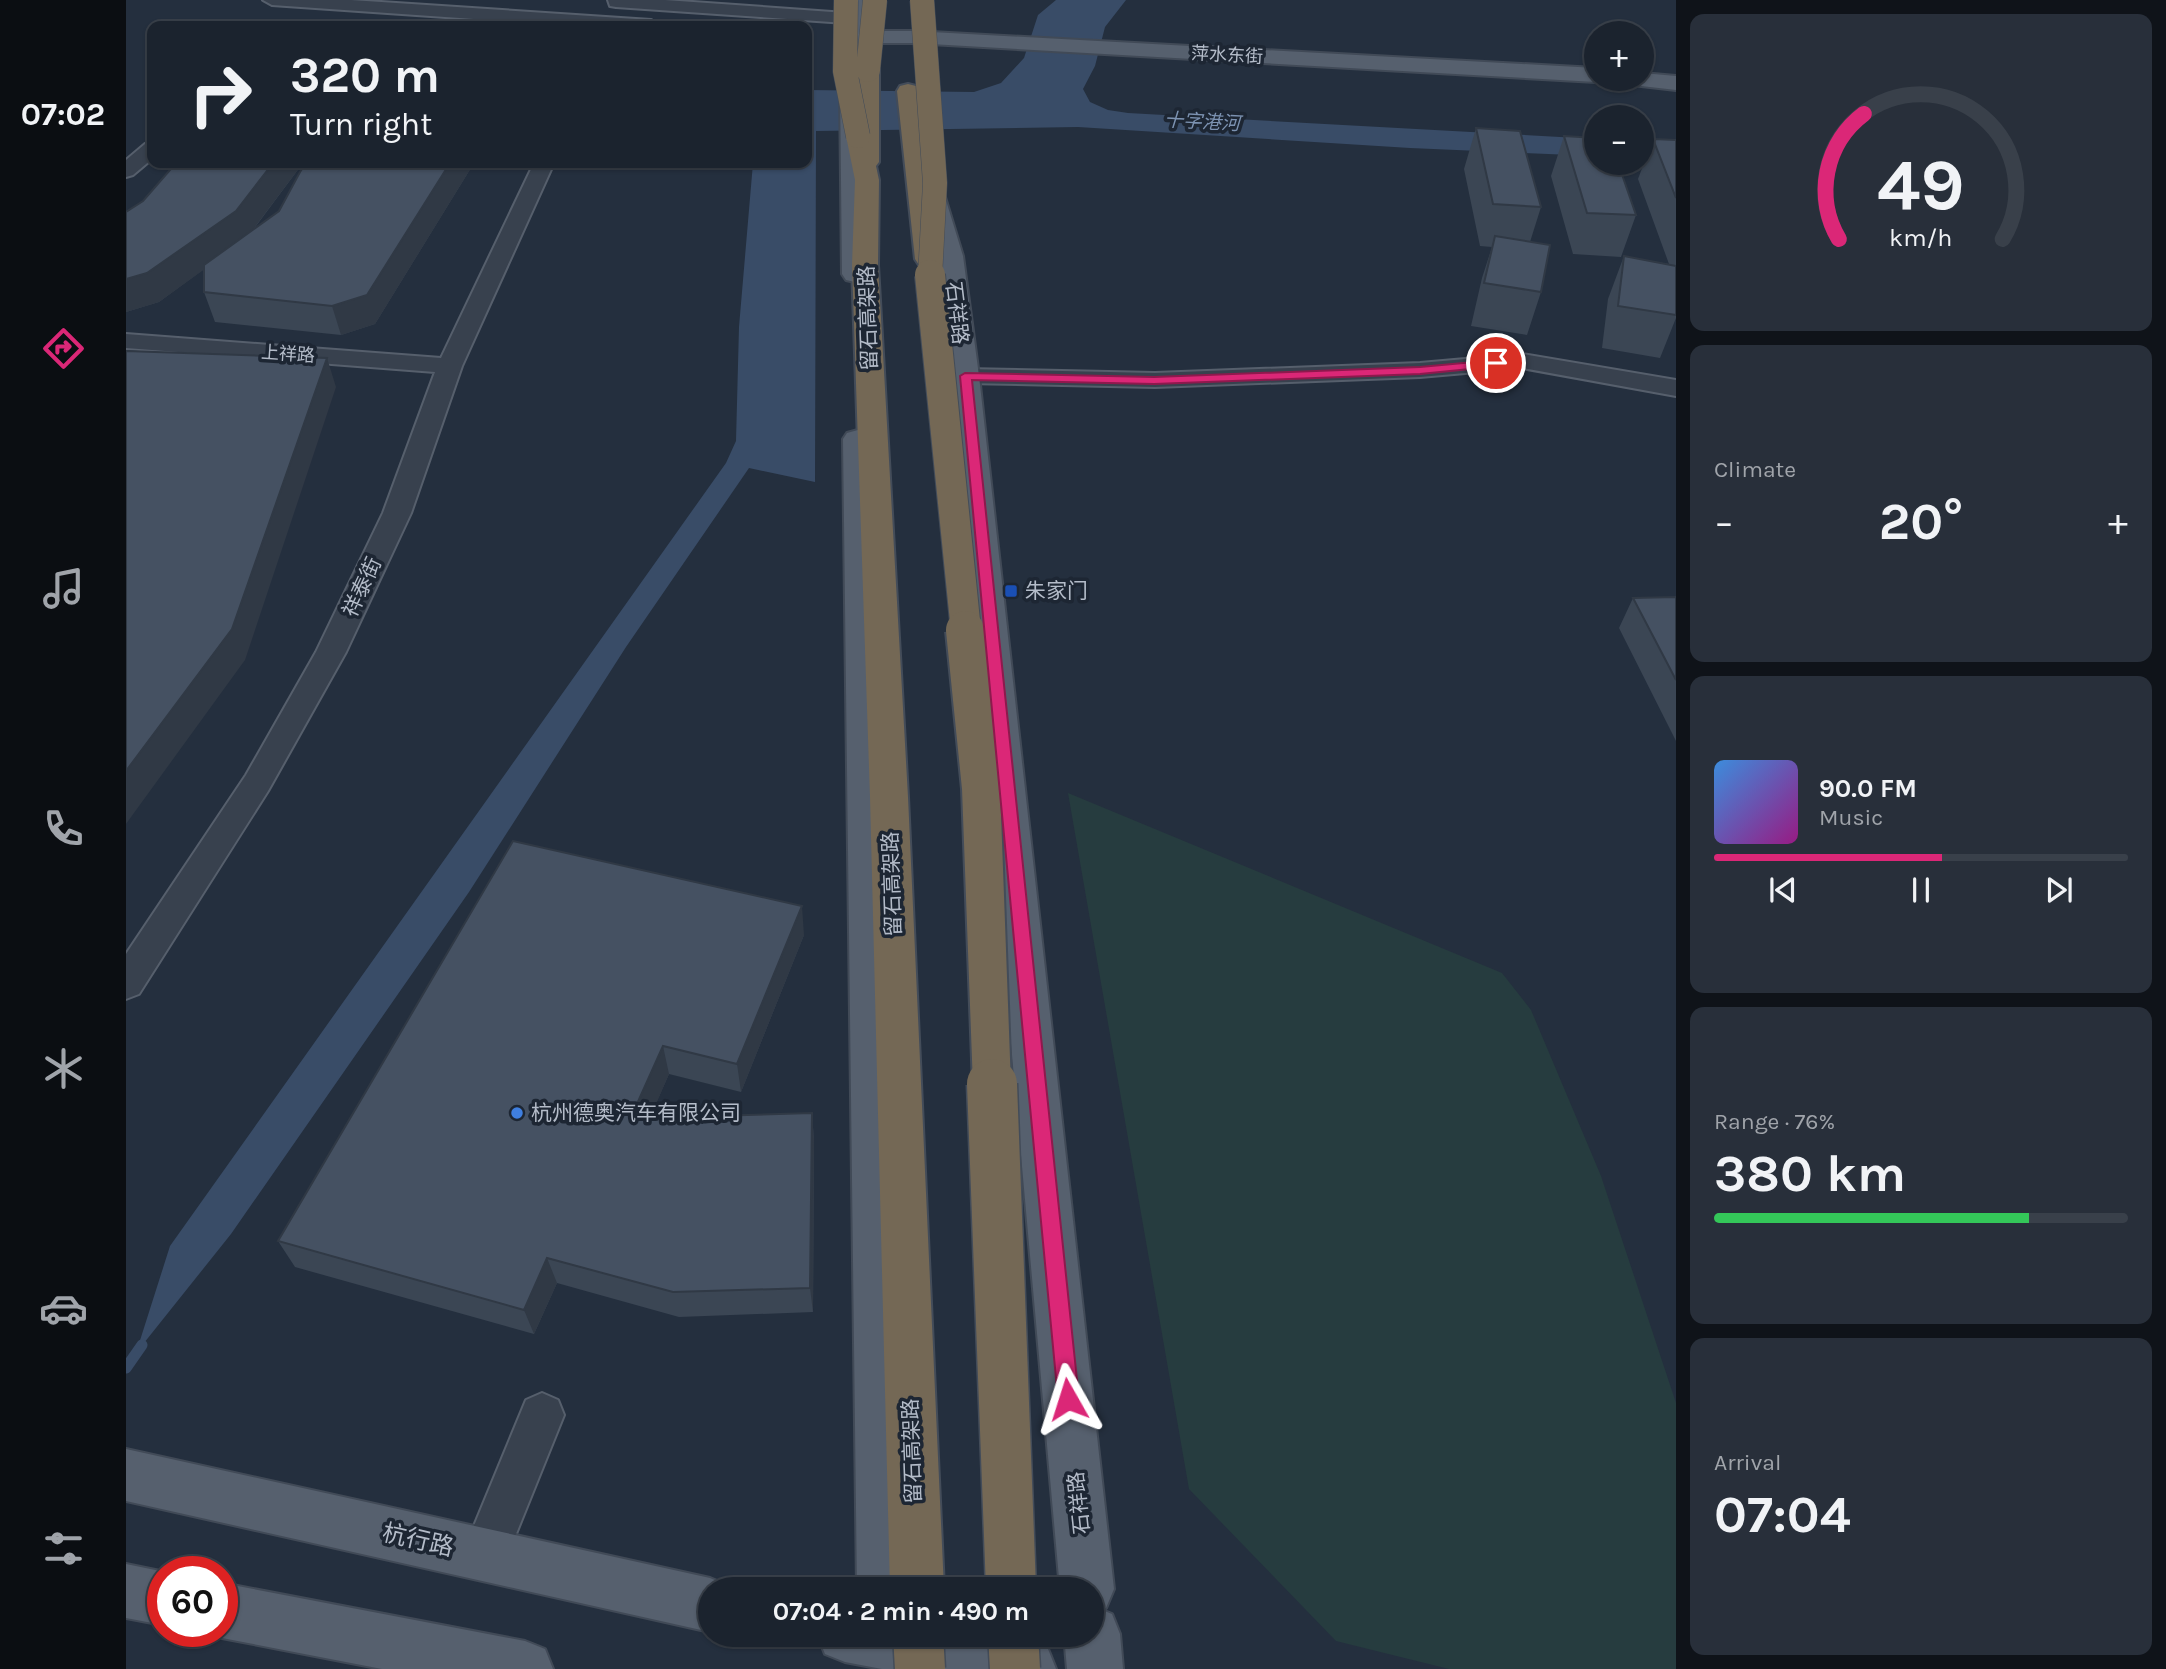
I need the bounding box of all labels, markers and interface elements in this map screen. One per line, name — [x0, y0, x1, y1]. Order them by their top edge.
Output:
map controls — [1584, 21, 1654, 175]
button: + — [1584, 21, 1654, 91]
street label: 萍水东街 — [1190, 42, 1264, 68]
text: 320 m — [290, 47, 440, 104]
icon: right — [175, 49, 266, 140]
text: 07:02 — [21, 96, 105, 133]
button: − — [1584, 105, 1654, 175]
text: Turn right — [290, 106, 432, 143]
water label: 十字港河 — [1163, 109, 1245, 135]
text: 49 — [1877, 142, 1965, 227]
text: km/h — [1889, 222, 1953, 251]
street label: 留石高架路 — [854, 265, 882, 371]
street label: 石祥路 — [941, 280, 973, 346]
icon: directions — [39, 324, 88, 373]
pin — [1466, 333, 1526, 393]
street label: 上祥路 — [260, 341, 316, 367]
icon: arrive — [1477, 344, 1515, 382]
text: Climate — [1714, 456, 1796, 483]
text: 20° — [1879, 491, 1963, 552]
text: − — [1714, 500, 1734, 545]
text: + — [2108, 500, 2128, 545]
street label: 祥泰街 — [338, 553, 386, 621]
icon: music — [39, 564, 88, 613]
place label: 朱家门 — [1025, 579, 1088, 603]
marker: 朱家门 — [1003, 583, 1019, 599]
text: 90.0 FM — [1819, 773, 1917, 804]
icon: phone — [39, 804, 88, 853]
text: Music — [1819, 804, 1883, 831]
street label: 留石高架路 — [878, 831, 906, 937]
icon: previous — [1764, 871, 1802, 909]
icon: pause — [1902, 871, 1940, 909]
icon: next — [2040, 871, 2078, 909]
icon: climate — [39, 1044, 88, 1093]
place label: 杭州德奥汽车有限公司 — [531, 1101, 741, 1125]
marker: 杭州德奥汽车有限公司 — [509, 1105, 525, 1121]
text: Range · 76% — [1714, 1108, 1835, 1135]
text: 380 km — [1714, 1143, 1906, 1204]
icon: car — [39, 1284, 88, 1333]
position arrow — [1031, 1362, 1105, 1436]
street label: 留石高架路 — [898, 1398, 926, 1504]
text: Arrival — [1714, 1449, 1781, 1476]
street label: 石祥路 — [1064, 1470, 1094, 1536]
text: 07:04 — [1714, 1484, 1851, 1545]
street label: 杭行路 — [380, 1518, 456, 1562]
icon: filters — [39, 1524, 88, 1573]
speed limit sign: 60 — [147, 1556, 238, 1647]
text: 07:04 · 2 min · 490 m — [773, 1596, 1029, 1627]

